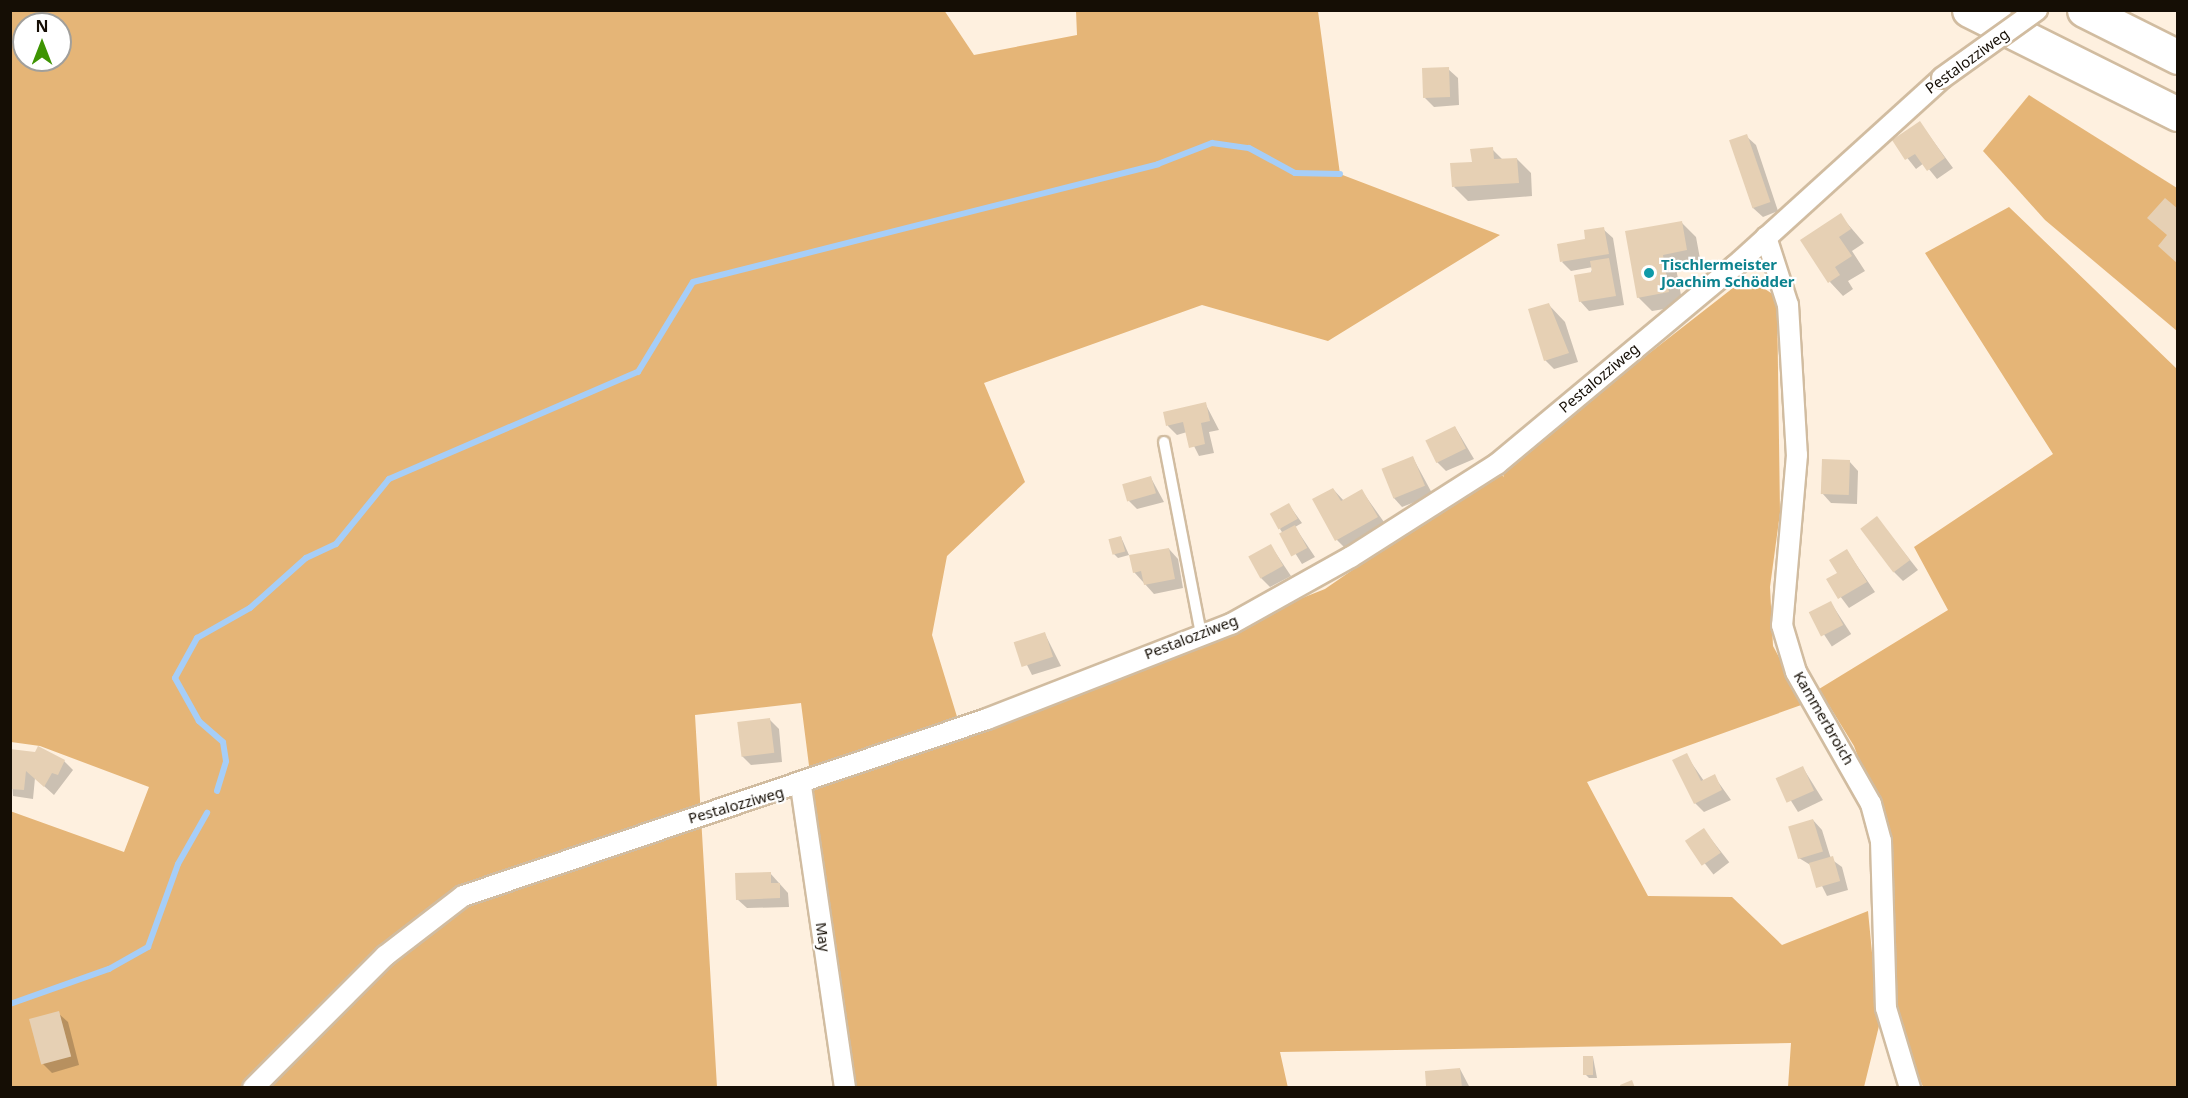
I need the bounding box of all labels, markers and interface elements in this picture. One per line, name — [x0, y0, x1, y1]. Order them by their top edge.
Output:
north arrow — [12, 12, 72, 72]
text: N — [35, 15, 49, 37]
street label: Pestalozziweg — [1922, 25, 2012, 97]
place label: Tischlermeister Joachim Schödder — [1661, 255, 1795, 290]
marker: Tischlermeister Joachim Schödder — [1642, 266, 1656, 280]
street label: Pestalozziweg — [1555, 339, 1643, 417]
street label: Pestalozziweg — [1142, 611, 1240, 663]
street label: Kammerbroich — [1790, 668, 1858, 768]
street label: Pestalozziweg — [686, 783, 786, 827]
street label: May — [812, 921, 834, 953]

